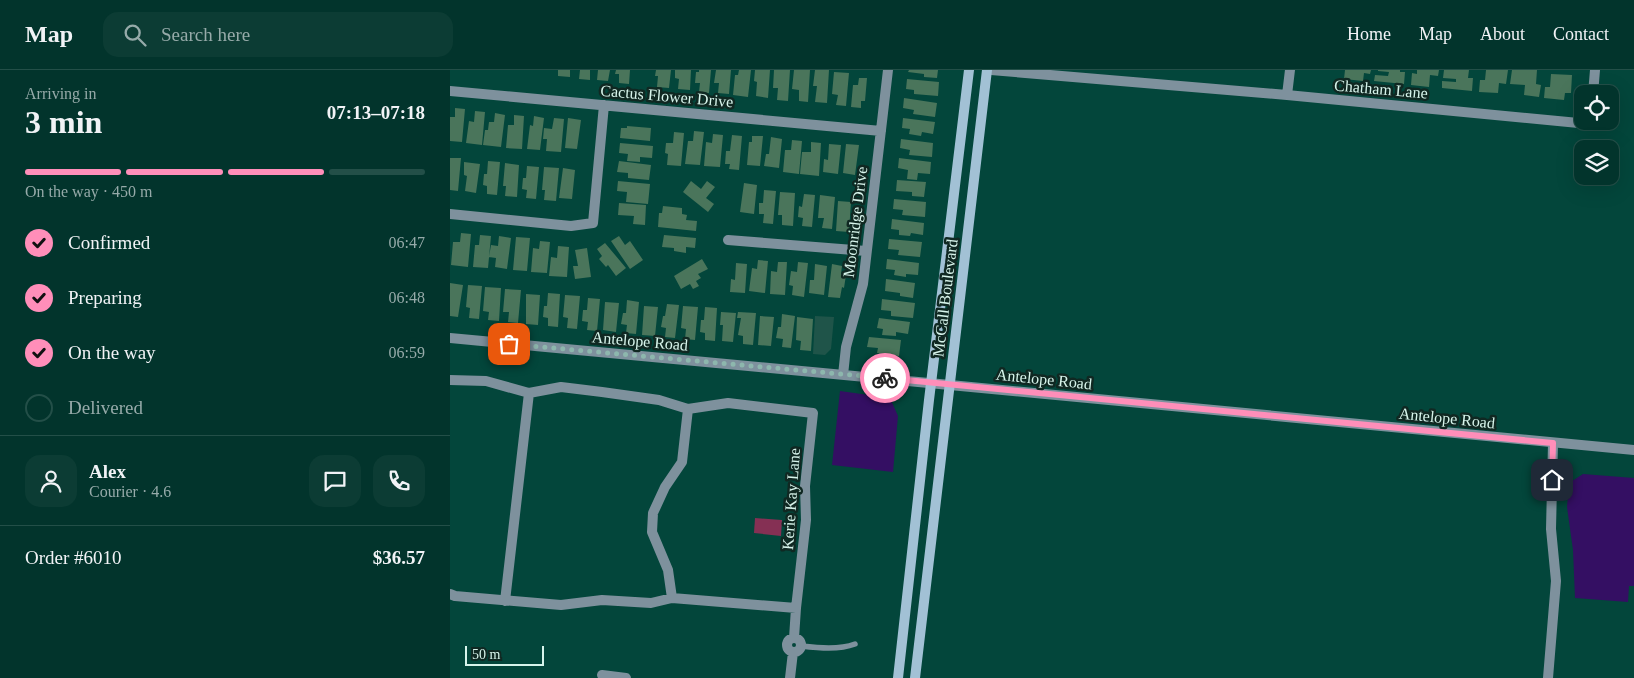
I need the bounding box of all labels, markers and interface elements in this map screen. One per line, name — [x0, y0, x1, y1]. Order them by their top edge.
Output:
search box — [103, 12, 453, 57]
text: Map — [25, 21, 73, 47]
icon: search — [121, 21, 149, 49]
text: Search here — [161, 24, 250, 45]
text: Home — [1347, 24, 1391, 44]
text: Map — [1419, 24, 1452, 44]
text: About — [1480, 24, 1525, 44]
text: Contact — [1553, 24, 1609, 44]
street label: Chatham Lane — [1334, 76, 1428, 102]
street label: Cactus Flower Drive — [600, 82, 734, 110]
text: Arriving in — [25, 85, 97, 102]
map controls — [1574, 85, 1619, 185]
button: locate — [1574, 85, 1619, 130]
text: 07:13–07:18 — [327, 102, 425, 123]
text: 3 min — [25, 104, 102, 140]
button: layers — [1574, 140, 1619, 185]
street label: Moonridge Drive — [840, 166, 871, 279]
text: On the way · 450 m — [25, 183, 153, 200]
icon: check — [25, 229, 53, 257]
text: Confirmed — [68, 232, 150, 253]
text: 06:47 — [389, 234, 425, 251]
street label: McCall Boulevard — [929, 238, 961, 358]
icon: check — [25, 284, 53, 312]
text: Preparing — [68, 287, 142, 308]
text: 06:48 — [389, 289, 425, 306]
pin — [488, 323, 530, 365]
street label: Antelope Road — [591, 328, 689, 355]
icon: bag — [495, 330, 523, 358]
icon: check — [25, 339, 53, 367]
text: On the way — [68, 342, 156, 363]
text: 06:59 — [389, 344, 425, 361]
courier — [860, 353, 910, 403]
icon: bike — [871, 364, 899, 392]
street label: Antelope Road — [995, 366, 1093, 393]
text: Delivered — [68, 397, 143, 418]
street label: Antelope Road — [1398, 405, 1496, 432]
street label: Kerie Kay Lane — [779, 447, 804, 551]
button: person — [25, 455, 77, 507]
button: chat — [309, 455, 361, 507]
button: phone — [373, 455, 425, 507]
pin — [1531, 459, 1573, 501]
text: Alex — [89, 461, 126, 482]
icon: home — [1538, 466, 1566, 494]
text: Courier · 4.6 — [89, 483, 171, 500]
text: Order #6010 — [25, 547, 122, 568]
text: $36.57 — [373, 547, 425, 568]
scale bar — [465, 643, 544, 666]
text: 50 m — [472, 647, 500, 662]

